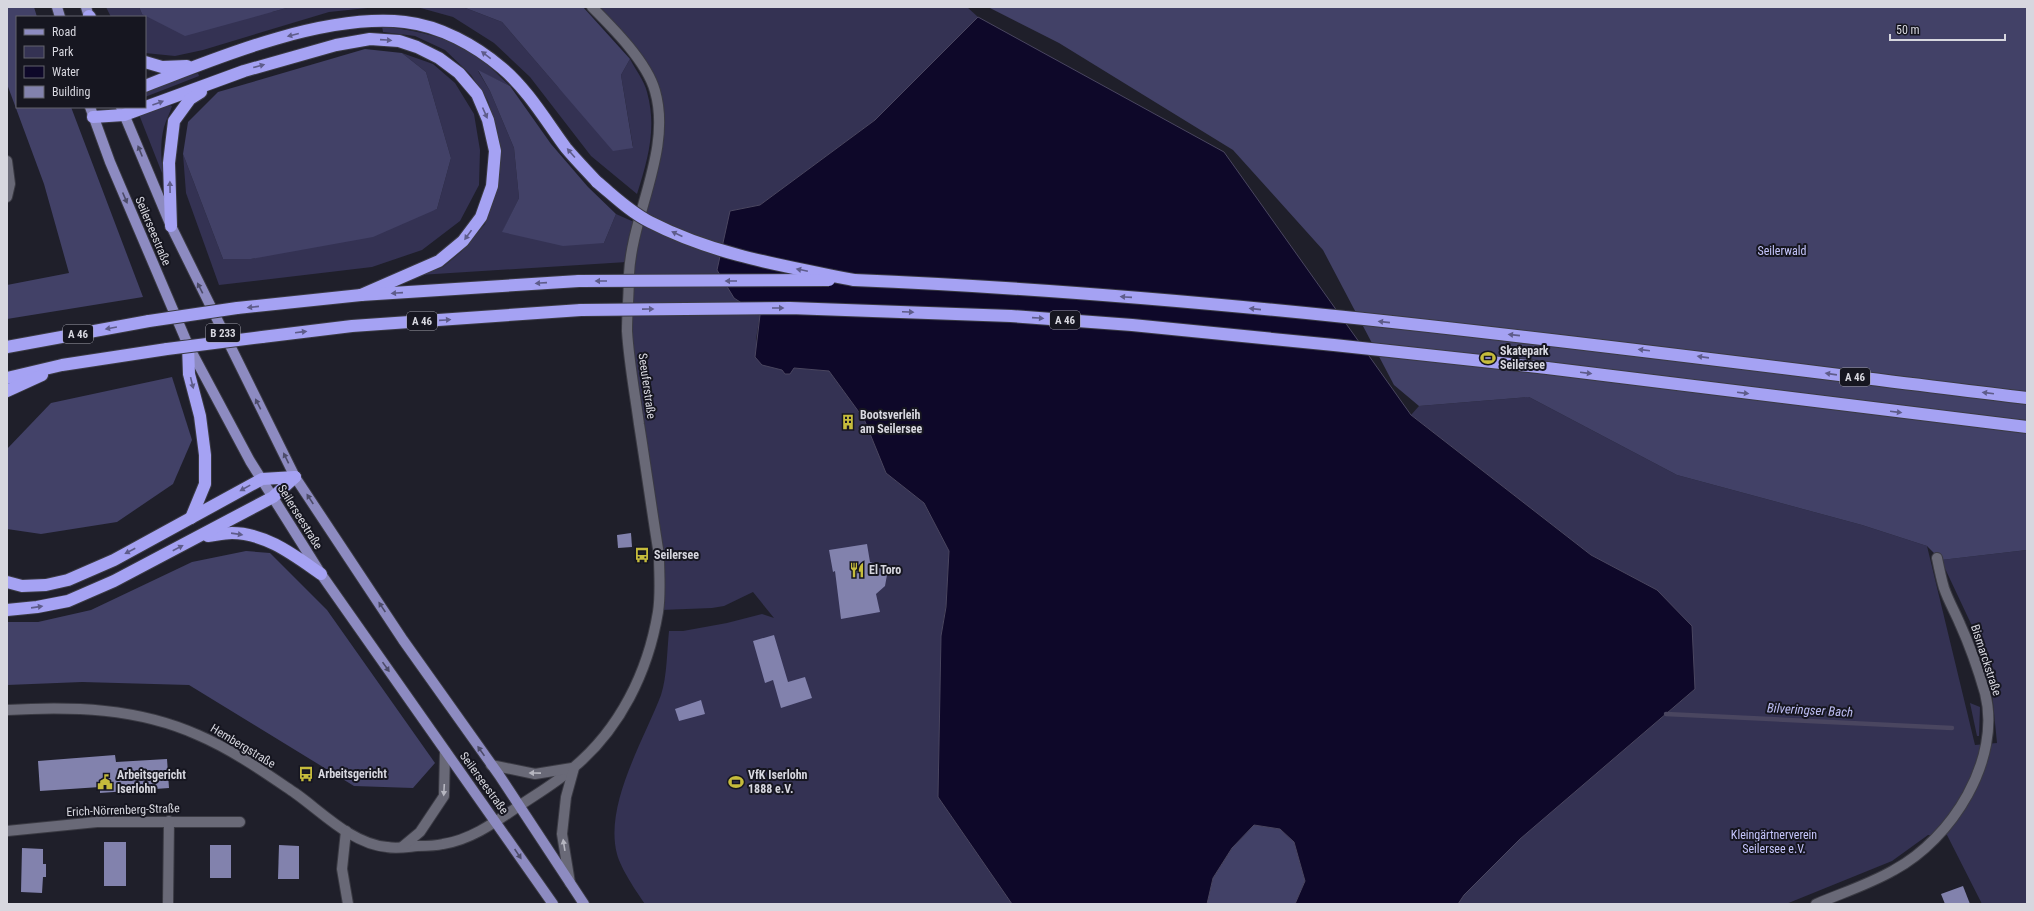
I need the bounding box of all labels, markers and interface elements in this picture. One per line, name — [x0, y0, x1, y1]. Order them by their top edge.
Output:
legend — [16, 16, 146, 108]
scale bar — [1890, 16, 2005, 42]
text: 50 m — [1896, 23, 1920, 37]
text: Road — [52, 25, 76, 39]
one-way arrow — [287, 32, 300, 38]
one-way arrow — [380, 37, 392, 44]
text: Park — [52, 45, 74, 59]
one-way arrow — [480, 51, 491, 60]
one-way arrow — [253, 63, 265, 69]
text: Water — [52, 65, 80, 79]
text: Building — [52, 85, 90, 99]
one-way arrow — [152, 99, 164, 105]
one-way arrow — [482, 107, 488, 119]
one-way arrow — [137, 146, 143, 157]
one-way arrow — [566, 148, 575, 158]
one-way arrow — [167, 180, 173, 193]
one-way arrow — [122, 192, 128, 204]
street label: Seilerseestraße — [132, 194, 174, 268]
one-way arrow — [463, 230, 472, 241]
one-way arrow — [672, 231, 683, 237]
park label: Seilerwald — [1758, 244, 1807, 258]
one-way arrow — [796, 266, 808, 272]
one-way arrow — [594, 278, 607, 284]
one-way arrow — [724, 278, 737, 284]
one-way arrow — [535, 280, 547, 287]
one-way arrow — [197, 282, 203, 294]
one-way arrow — [391, 289, 403, 296]
one-way arrow — [1120, 293, 1132, 300]
one-way arrow — [247, 303, 259, 310]
one-way arrow — [772, 305, 785, 311]
one-way arrow — [1249, 305, 1261, 312]
one-way arrow — [642, 306, 655, 312]
one-way arrow — [902, 309, 915, 315]
road number: A 46 — [1050, 311, 1080, 329]
road number: A 46 — [407, 312, 437, 330]
one-way arrow — [1032, 314, 1044, 321]
one-way arrow — [439, 316, 451, 323]
one-way arrow — [1378, 318, 1390, 325]
road number: B 233 — [206, 324, 240, 342]
road number: A 46 — [63, 325, 93, 343]
one-way arrow — [105, 325, 117, 331]
one-way arrow — [295, 329, 307, 335]
one-way arrow — [1508, 332, 1520, 338]
place label: Skatepark Seilersee — [1500, 344, 1549, 372]
one-way arrow — [1638, 347, 1650, 353]
sports icon: Skatepark Seilersee — [1479, 349, 1497, 367]
street label: Seeuferstraße — [635, 352, 659, 420]
one-way arrow — [1696, 354, 1709, 360]
road number: A 46 — [1840, 368, 1870, 386]
one-way arrow — [1580, 370, 1592, 376]
one-way arrow — [1825, 371, 1837, 377]
one-way arrow — [189, 377, 195, 389]
one-way arrow — [1737, 390, 1749, 396]
one-way arrow — [1982, 390, 1994, 396]
one-way arrow — [255, 398, 262, 410]
place label: Bootsverleih am Seilersee — [860, 408, 922, 436]
one-way arrow — [1890, 409, 1902, 415]
building icon: Bootsverleih am Seilersee — [839, 413, 857, 431]
one-way arrow — [282, 452, 289, 463]
street label: Seilerseestraße — [275, 482, 326, 552]
one-way arrow — [239, 485, 250, 492]
one-way arrow — [306, 493, 313, 505]
one-way arrow — [231, 531, 243, 537]
one-way arrow — [172, 544, 184, 551]
bus stop icon: Seilersee — [633, 546, 651, 564]
one-way arrow — [125, 547, 136, 554]
place label: Seilersee — [654, 548, 699, 562]
restaurant icon: El Toro — [848, 561, 866, 579]
place label: El Toro — [869, 563, 901, 577]
one-way arrow — [378, 602, 386, 612]
one-way arrow — [31, 604, 44, 610]
street label: Bismarckstraße — [1968, 623, 2004, 698]
one-way arrow — [382, 662, 390, 672]
water label: Bilveringser Bach — [1767, 700, 1853, 720]
street label: Hembergstraße — [208, 721, 278, 771]
one-way arrow — [477, 745, 486, 756]
street label: Seilerseestraße — [457, 749, 511, 817]
bus stop icon: Arbeitsgericht — [297, 765, 315, 783]
place label: Arbeitsgericht — [318, 767, 387, 781]
place label: Arbeitsgericht Iserlohn — [117, 768, 186, 796]
place label: VfK Iserlohn 1888 e.V. — [748, 768, 808, 796]
one-way arrow — [528, 770, 541, 776]
public building icon: Arbeitsgericht Iserlohn — [96, 773, 114, 791]
sports icon: VfK Iserlohn 1888 e.V. — [727, 773, 745, 791]
one-way arrow — [441, 784, 448, 796]
street label: Erich-Nörrenberg-Straße — [66, 801, 180, 819]
park label: Kleingärtnerverein Seilersee e.V. — [1731, 828, 1817, 856]
one-way arrow — [561, 839, 567, 851]
one-way arrow — [514, 848, 522, 859]

